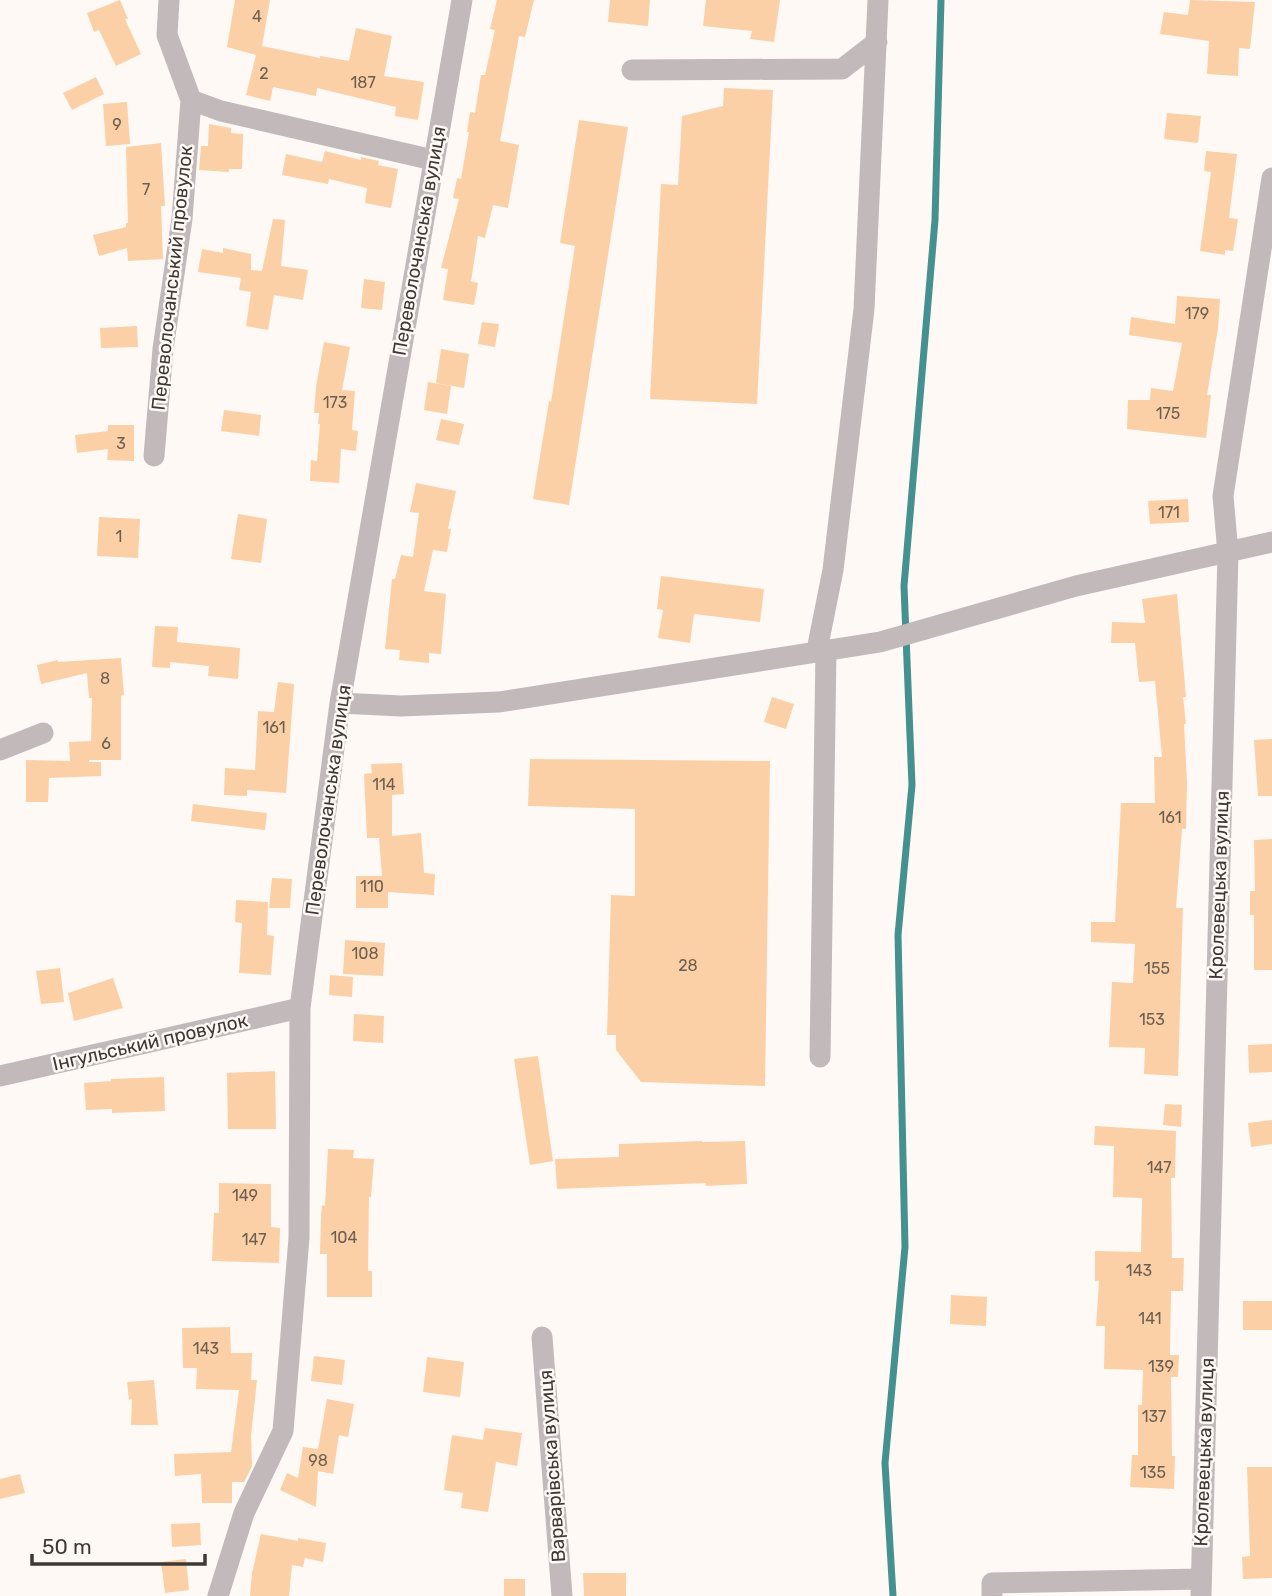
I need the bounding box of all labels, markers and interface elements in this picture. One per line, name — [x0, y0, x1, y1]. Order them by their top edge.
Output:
house number: 4 — [252, 7, 262, 26]
house number: 2 — [259, 64, 269, 83]
house number: 187 — [350, 73, 376, 92]
house number: 9 — [112, 115, 122, 134]
street label: Переволочанська вулиця — [387, 125, 451, 357]
street label: Переволочанський провулок — [147, 144, 197, 412]
house number: 7 — [142, 180, 150, 199]
house number: 179 — [1185, 304, 1209, 323]
house number: 173 — [323, 393, 347, 412]
house number: 175 — [1156, 404, 1180, 423]
house number: 3 — [116, 434, 126, 453]
house number: 171 — [1158, 503, 1180, 522]
house number: 1 — [116, 527, 122, 546]
house number: 8 — [100, 669, 110, 688]
street label: Переволочанська вулиця — [300, 683, 356, 917]
house number: 161 — [263, 718, 285, 737]
house number: 6 — [101, 734, 111, 753]
house number: 114 — [372, 775, 396, 794]
street label: Кролевецька вулиця — [1204, 790, 1234, 980]
house number: 161 — [1159, 808, 1181, 827]
house number: 110 — [360, 877, 384, 896]
house number: 108 — [351, 944, 379, 963]
house number: 28 — [678, 956, 698, 975]
house number: 155 — [1144, 959, 1170, 978]
street label: Інгульський провулок — [50, 1008, 250, 1076]
house number: 153 — [1139, 1010, 1165, 1029]
house number: 147 — [1147, 1158, 1171, 1177]
house number: 149 — [232, 1186, 258, 1205]
house number: 104 — [331, 1228, 358, 1247]
house number: 147 — [242, 1230, 266, 1249]
house number: 143 — [1126, 1261, 1152, 1280]
house number: 141 — [1138, 1309, 1162, 1328]
house number: 143 — [193, 1339, 219, 1358]
house number: 139 — [1148, 1357, 1174, 1376]
street label: Кролевецька вулиця — [1189, 1357, 1219, 1547]
street label: Варварівська вулиця — [534, 1369, 570, 1563]
house number: 137 — [1142, 1407, 1166, 1426]
house number: 98 — [308, 1451, 328, 1470]
house number: 135 — [1140, 1463, 1166, 1482]
scale bar — [32, 1522, 205, 1566]
text: 50 m — [42, 1534, 92, 1559]

